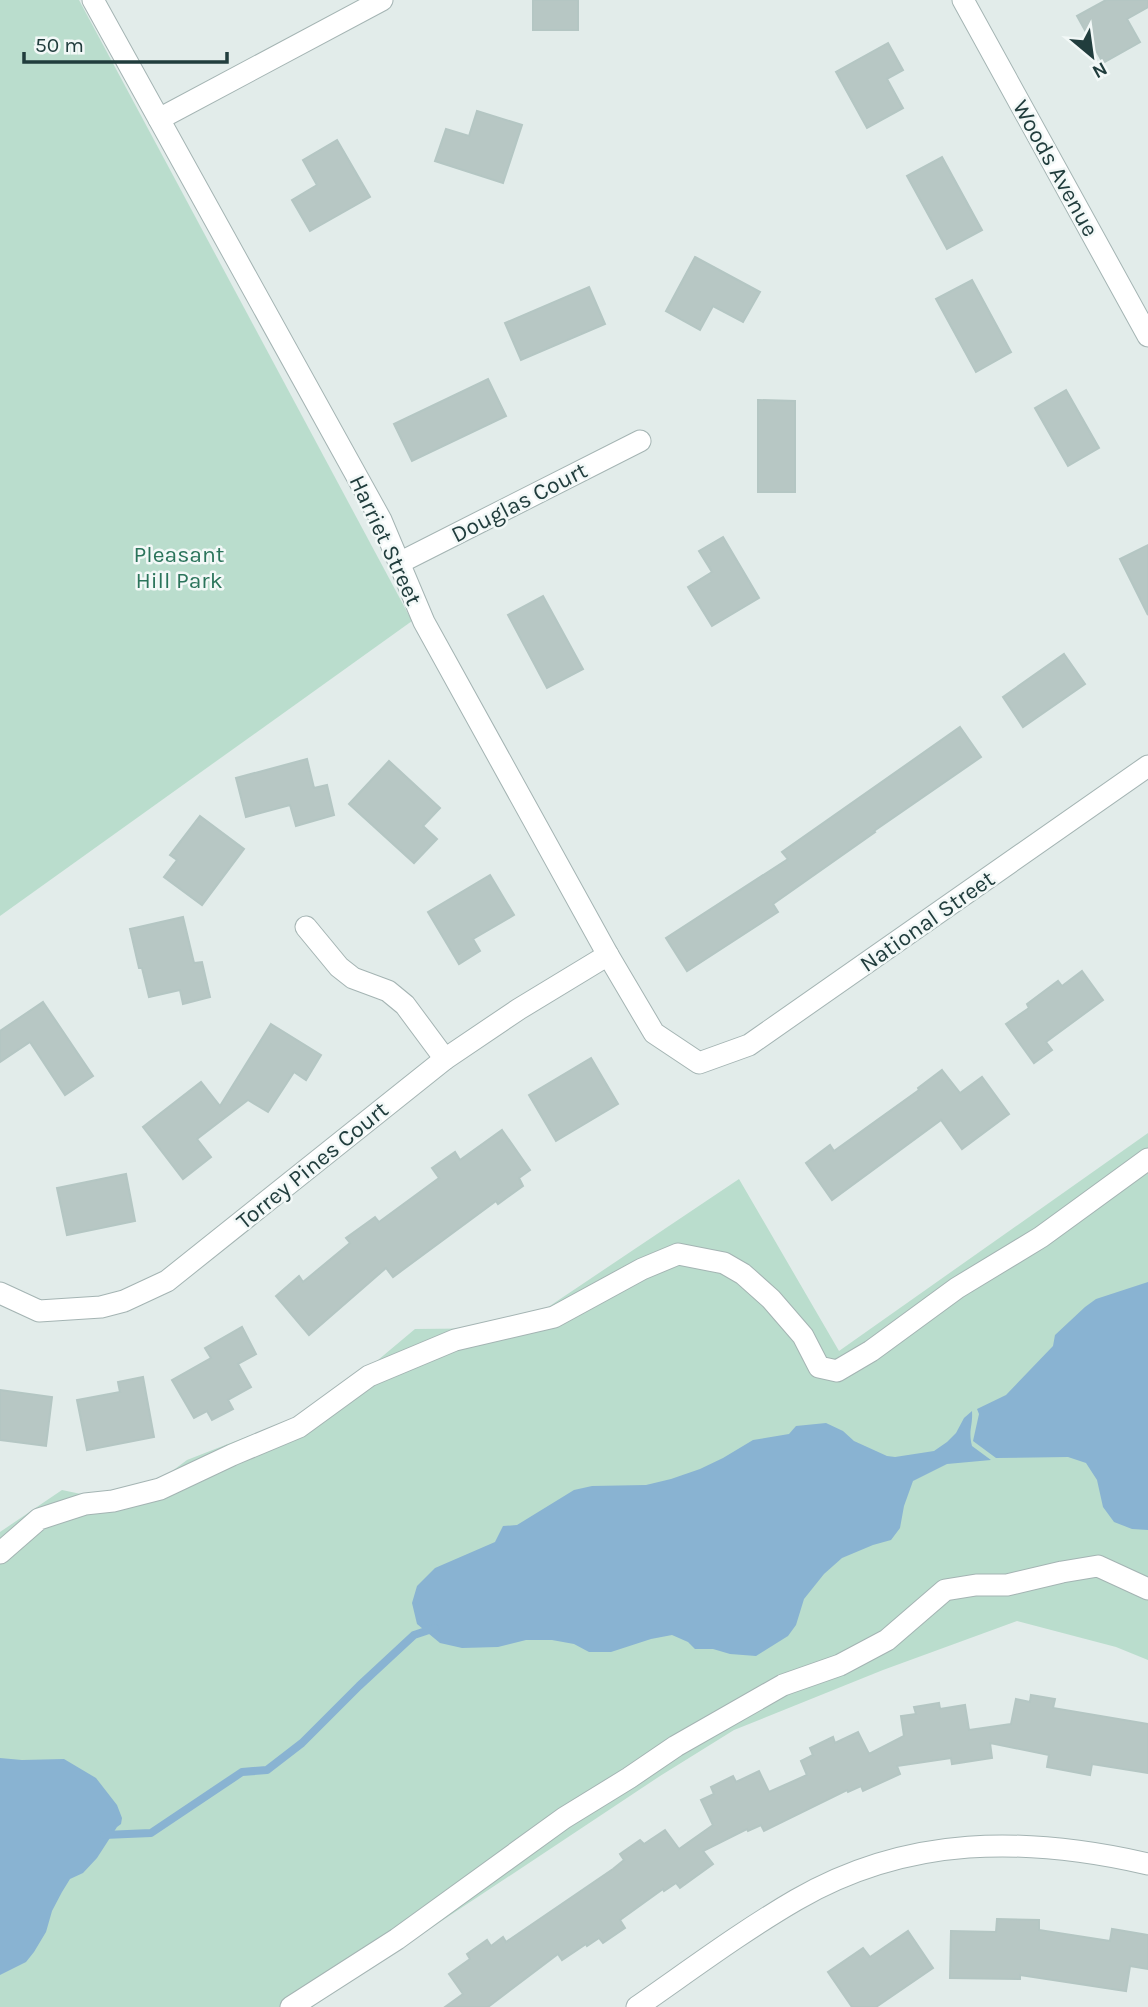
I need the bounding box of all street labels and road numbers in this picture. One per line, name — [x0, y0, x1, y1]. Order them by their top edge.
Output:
street label: Woods Avenue — [1007, 95, 1104, 241]
street label: Douglas Court — [447, 456, 592, 548]
street label: Harriet Street — [344, 471, 428, 610]
street label: National Street — [855, 865, 1000, 978]
street label: Torrey Pines Court — [231, 1096, 394, 1235]

